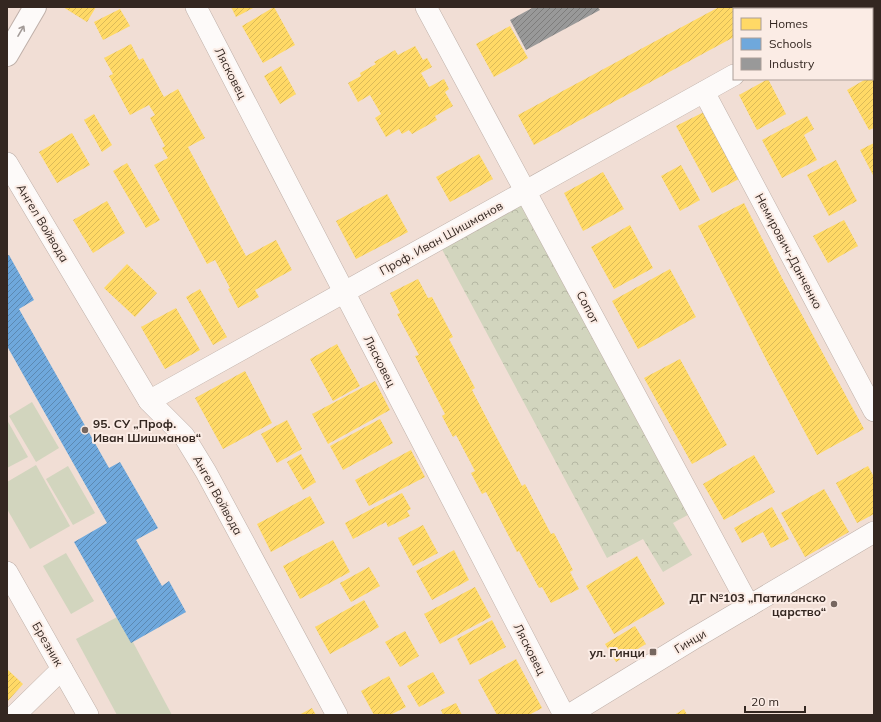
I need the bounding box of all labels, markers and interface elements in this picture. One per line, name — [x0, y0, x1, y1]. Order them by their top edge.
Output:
legend — [733, 8, 873, 80]
text: Homes — [769, 16, 808, 31]
one-way arrow — [18, 25, 25, 37]
text: Schools — [769, 36, 812, 51]
street label: Лясковец — [212, 45, 250, 101]
text: Industry — [769, 56, 815, 71]
street label: Ангел Войвода — [14, 181, 72, 265]
street label: Немирович-Данченко — [752, 191, 826, 311]
street label: Проф. Иван Шишманов — [377, 198, 506, 278]
street label: Сопот — [573, 288, 603, 326]
street label: Лясковец — [361, 333, 399, 389]
place label: 95. СУ „Проф. Иван Шишманов“ — [93, 416, 201, 445]
marker: 95. СУ „Проф. Иван Шишманов“ — [80, 425, 90, 435]
street label: Ангел Войвода — [190, 453, 246, 537]
place label: ДГ №103 „Патиланско царство“ — [690, 590, 826, 619]
marker: ДГ №103 „Патиланско царство“ — [829, 599, 839, 609]
street label: Брезник — [29, 619, 67, 669]
street label: Лясковец — [511, 621, 549, 677]
street label: Гинци — [671, 626, 709, 656]
place label: ул. Гинци — [589, 645, 645, 660]
marker: ул. Гинци — [648, 647, 658, 657]
scale bar — [745, 688, 805, 714]
text: 20 m — [751, 694, 779, 709]

